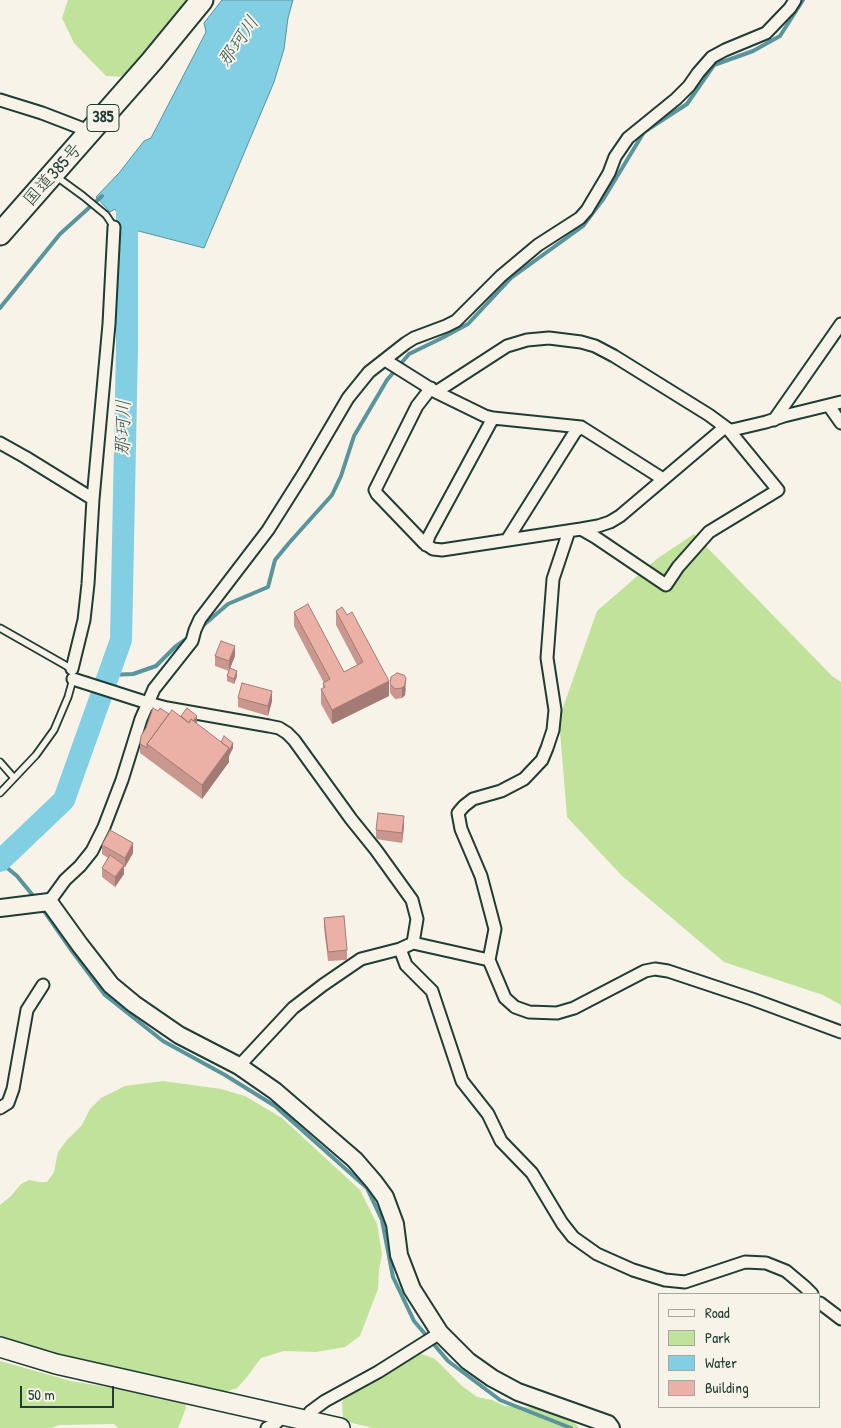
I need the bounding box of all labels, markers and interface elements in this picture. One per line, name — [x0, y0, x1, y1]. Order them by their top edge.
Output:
water label: 那珂川 — [214, 12, 264, 72]
road number: 385 — [87, 105, 119, 132]
street label: 国道385号 — [19, 139, 87, 211]
water label: 那珂川 — [112, 399, 136, 457]
legend — [658, 1293, 821, 1408]
text: Road — [705, 1302, 730, 1323]
text: Park — [705, 1327, 730, 1348]
text: Water — [705, 1352, 737, 1373]
scale bar — [22, 1376, 116, 1408]
text: Building — [705, 1377, 749, 1398]
text: 50 m — [28, 1384, 55, 1405]

